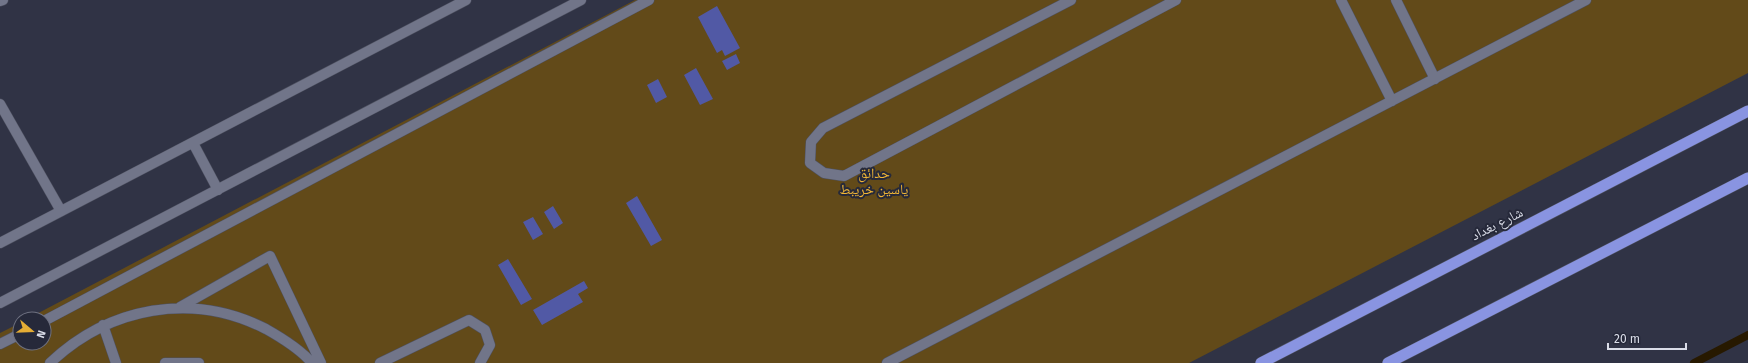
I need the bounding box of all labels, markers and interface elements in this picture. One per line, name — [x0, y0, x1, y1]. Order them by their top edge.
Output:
park label: حدائق ياسين خريبط — [840, 165, 909, 198]
street label: شارع بغداد — [1468, 204, 1526, 245]
north arrow — [12, 311, 52, 351]
scale bar — [1608, 325, 1686, 351]
text: N — [34, 329, 48, 340]
text: 20 m — [1614, 332, 1640, 346]

